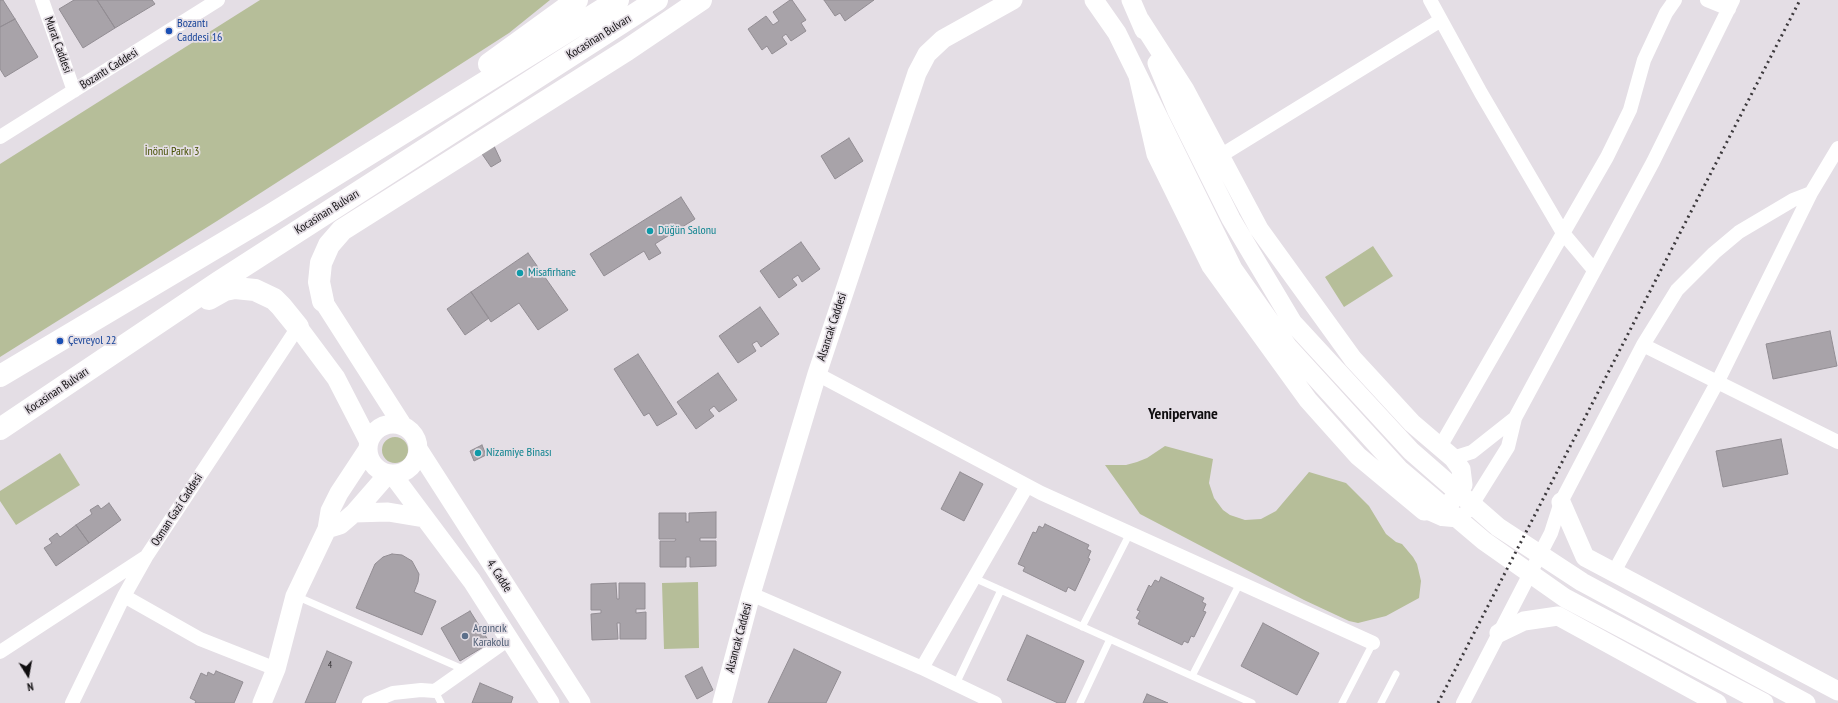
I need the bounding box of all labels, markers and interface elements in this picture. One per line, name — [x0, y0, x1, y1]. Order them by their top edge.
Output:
street label: Kocasinan Bulvarı — [564, 11, 634, 63]
street label: Murat Caddesi — [41, 15, 75, 75]
place label: Bozantı Caddesi 16 — [177, 17, 222, 45]
marker: Bozantı Caddesi 16 — [164, 26, 174, 36]
street label: Bozantı Caddesi — [77, 45, 141, 93]
park label: İnönü Parkı 3 — [145, 145, 199, 159]
street label: Kocasinan Bulvarı — [292, 186, 362, 238]
place label: Düğün Salonu — [658, 224, 716, 238]
marker: Düğün Salonu — [645, 226, 655, 236]
place label: Misafirhane — [528, 266, 576, 280]
marker: Misafirhane — [515, 268, 525, 278]
street label: Alsancak Caddesi — [814, 291, 850, 363]
place label: Çevreyol 22 — [68, 334, 116, 348]
marker: Çevreyol 22 — [55, 336, 65, 346]
street label: Kocasinan Bulvarı — [23, 365, 91, 417]
district label: Yenipervane — [1148, 404, 1218, 424]
place label: Nizamiye Binası — [486, 446, 552, 460]
marker: Nizamiye Binası — [473, 448, 483, 458]
street label: Osman Gazi Caddesi — [148, 471, 206, 549]
street label: 4. Cadde — [483, 557, 515, 595]
street label: Alsancak Caddesi — [723, 602, 755, 674]
place label: Argıncık Karakolu — [473, 622, 509, 650]
marker: Argıncık Karakolu — [460, 631, 470, 641]
north arrow — [8, 655, 48, 695]
house number: 4 — [328, 659, 332, 671]
text: N — [26, 679, 35, 694]

